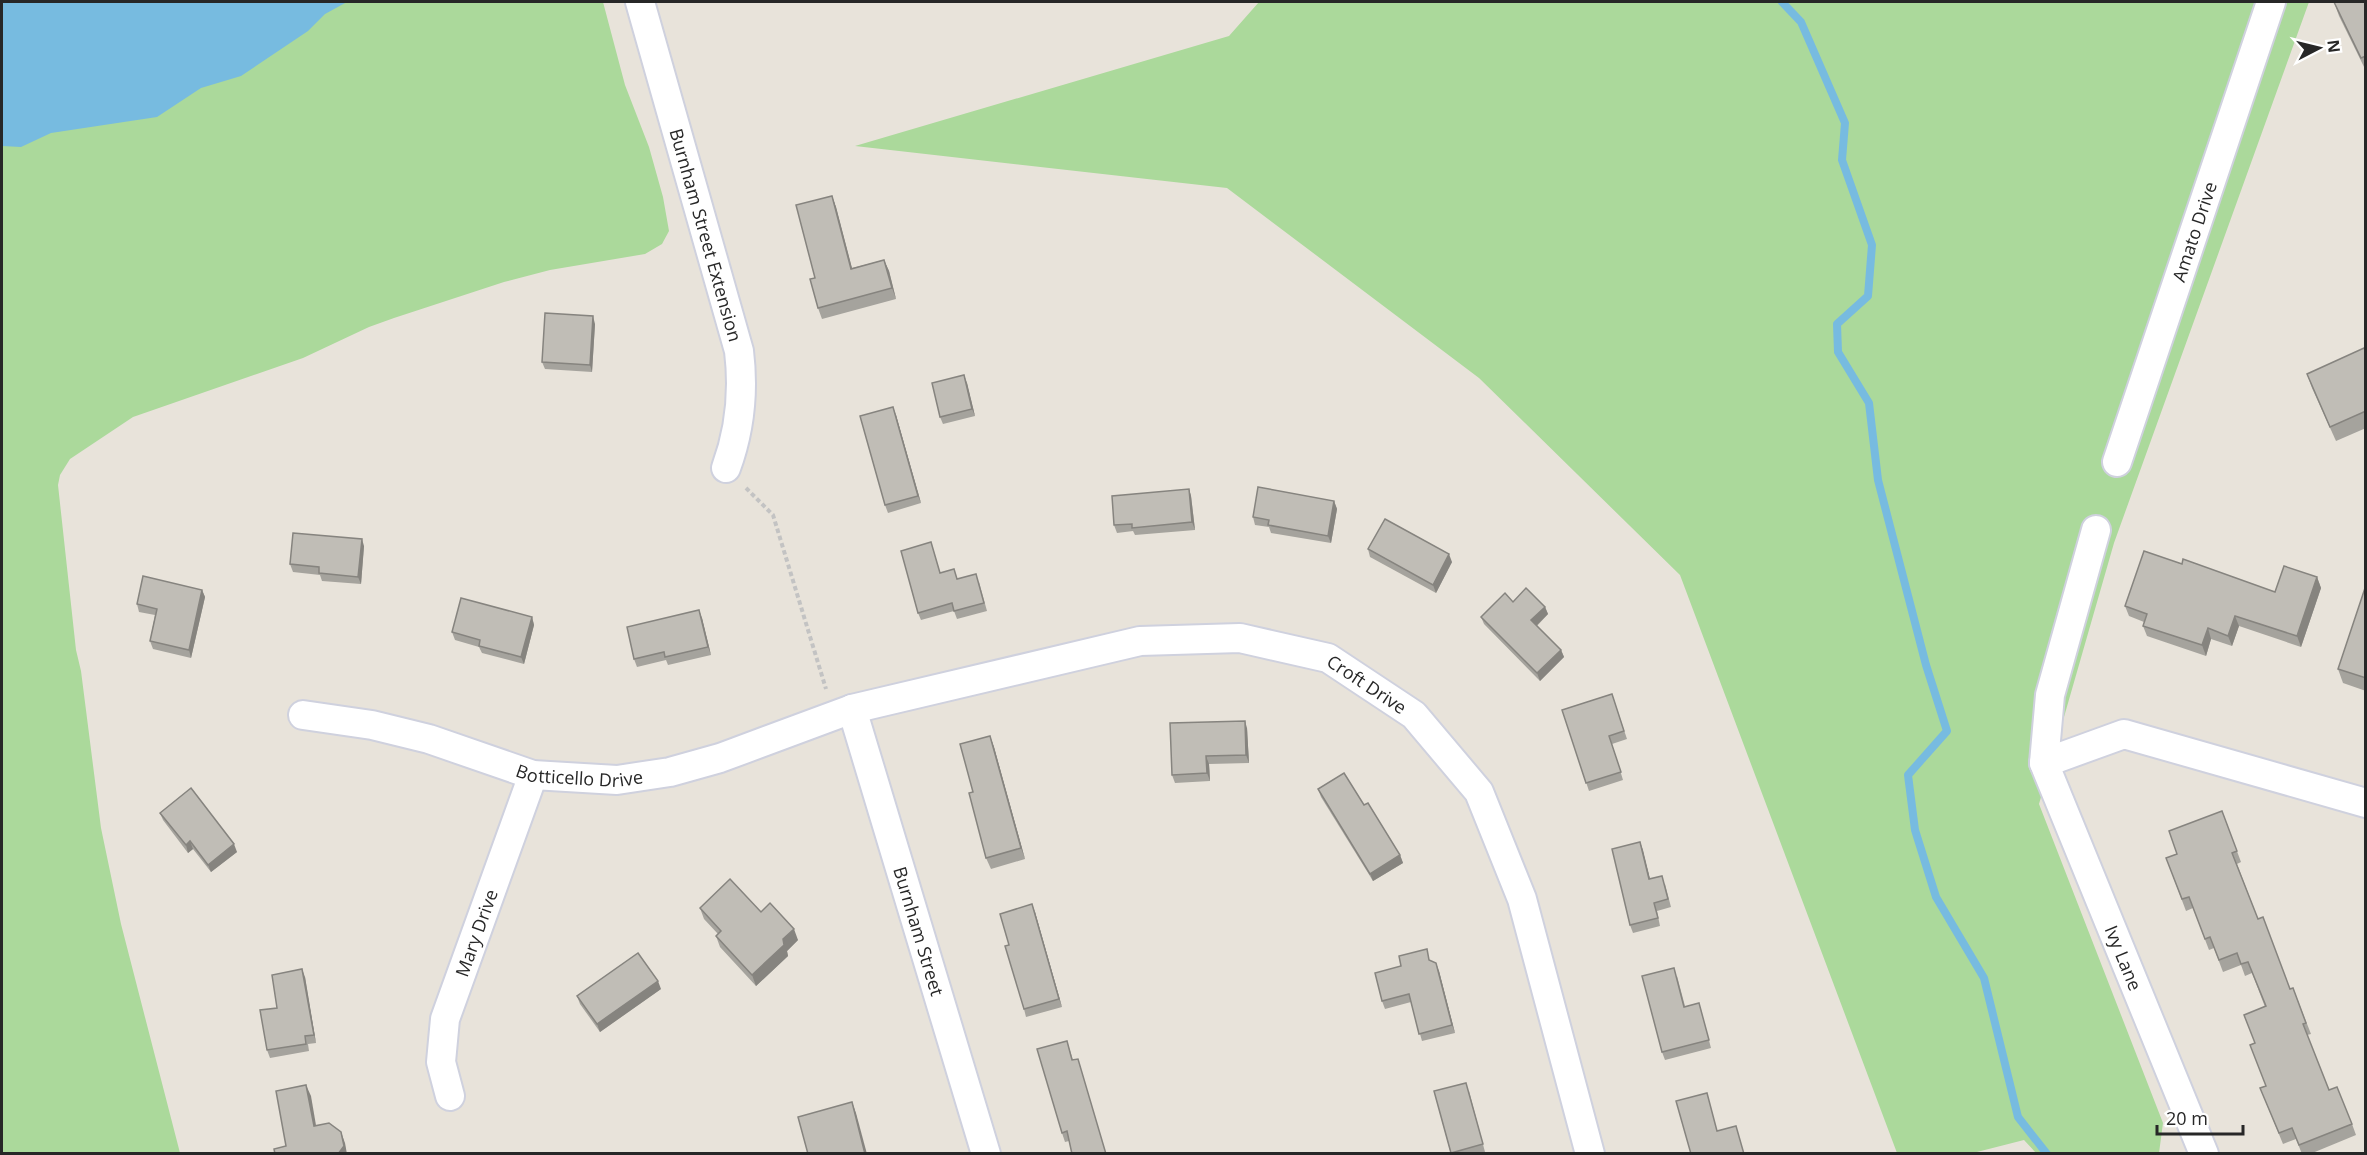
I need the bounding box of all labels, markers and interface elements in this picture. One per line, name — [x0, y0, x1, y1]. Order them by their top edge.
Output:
north arrow — [2289, 18, 2349, 78]
text: N — [2322, 38, 2346, 54]
street label: Burnham Street Extension — [664, 125, 748, 344]
street label: Amato Drive — [2166, 178, 2222, 285]
street label: Croft Drive — [1323, 649, 1412, 719]
street label: Botticello Drive — [513, 758, 645, 792]
street label: Burnham Street — [888, 864, 950, 999]
street label: Mary Drive — [449, 886, 503, 980]
street label: Ivy Lane — [2100, 922, 2148, 994]
scale bar — [2157, 1098, 2242, 1136]
text: 20 m — [2166, 1106, 2208, 1130]

